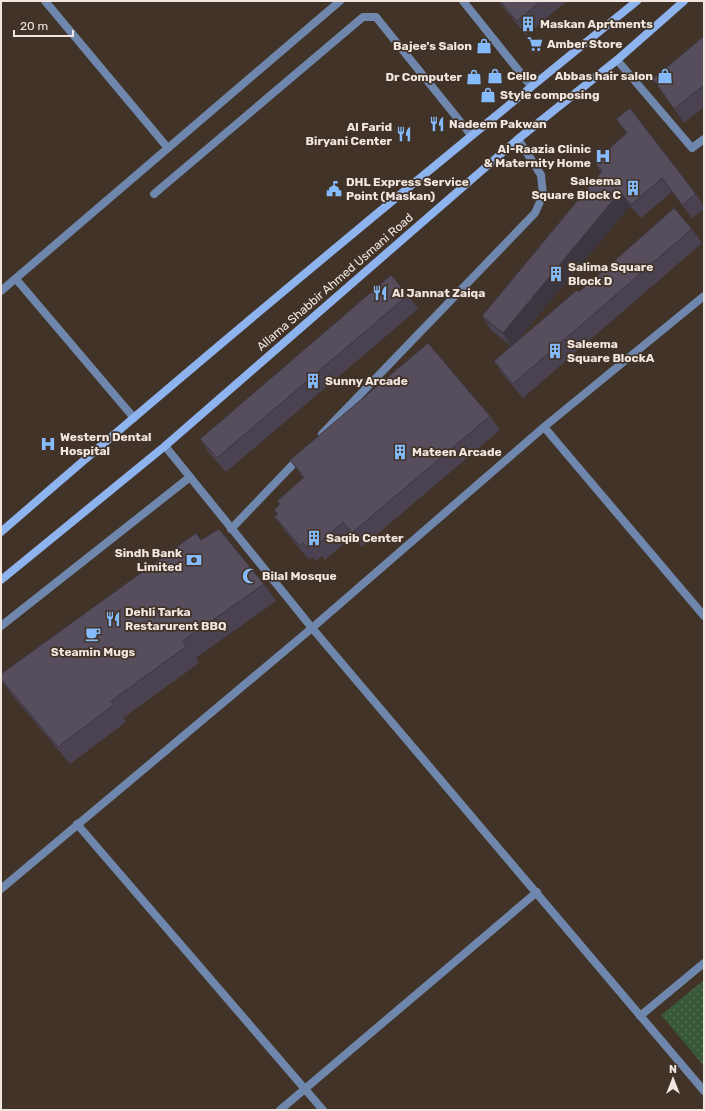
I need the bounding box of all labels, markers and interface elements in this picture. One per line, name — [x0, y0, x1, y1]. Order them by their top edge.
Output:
scale bar — [14, 12, 73, 38]
building icon: Maskan Aprtments — [519, 15, 537, 33]
place label: Maskan Aprtments — [540, 17, 653, 31]
text: 20 m — [20, 19, 48, 33]
supermarket icon: Amber Store — [526, 35, 544, 53]
shop icon: Bajee's Salon — [475, 37, 493, 55]
place label: Amber Store — [547, 37, 622, 51]
place label: Bajee's Salon — [393, 39, 472, 53]
shop icon: Cello — [486, 67, 504, 85]
shop icon: Abbas hair salon — [656, 67, 674, 85]
shop icon: Dr Computer — [465, 68, 483, 86]
place label: Cello — [507, 69, 537, 83]
place label: Abbas hair salon — [555, 69, 653, 83]
place label: Dr Computer — [385, 70, 463, 84]
shop icon: Style composing — [479, 86, 497, 104]
place label: Style composing — [500, 88, 600, 102]
restaurant icon: Nadeem Pakwan — [428, 115, 446, 133]
place label: Nadeem Pakwan — [449, 117, 547, 131]
place label: Al Farid Biryani Center — [306, 120, 393, 148]
restaurant icon: Al Farid Biryani Center — [395, 125, 413, 143]
place label: Al-Raazia Clinic & Maternity Home — [484, 142, 591, 170]
hospital icon: Al-Raazia Clinic & Maternity Home — [594, 147, 612, 165]
place label: Saleema Square Block C — [531, 174, 622, 202]
place label: DHL Express Service Point (Maskan) — [346, 175, 469, 203]
building icon: Saleema Square Block C — [624, 179, 642, 197]
public building icon: DHL Express Service Point (Maskan) — [325, 180, 343, 198]
street label: Allama Shabbir Ahmed Usmani Road — [254, 210, 416, 354]
place label: Salima Square Block D — [568, 260, 653, 288]
building icon: Salima Square Block D — [547, 265, 565, 283]
restaurant icon: Al Jannat Zaiqa — [371, 284, 389, 302]
place label: Al Jannat Zaiqa — [392, 286, 485, 300]
place label: Saleema Square BlockA — [567, 337, 655, 365]
building icon: Saleema Square BlockA — [546, 342, 564, 360]
building icon: Sunny Arcade — [304, 372, 322, 390]
place label: Sunny Arcade — [325, 374, 408, 388]
place label: Western Dental Hospital — [60, 430, 151, 458]
hospital icon: Western Dental Hospital — [39, 435, 57, 453]
building icon: Mateen Arcade — [391, 443, 409, 461]
place label: Mateen Arcade — [412, 445, 502, 459]
building icon: Saqib Center — [305, 529, 323, 547]
place label: Saqib Center — [326, 531, 404, 545]
place label: Sindh Bank Limited — [115, 546, 182, 574]
bank icon: Sindh Bank Limited — [185, 551, 203, 569]
mosque icon: Bilal Mosque — [241, 567, 259, 585]
place label: Bilal Mosque — [262, 569, 337, 583]
place label: Dehli Tarka Restarurent BBQ — [125, 605, 227, 633]
restaurant icon: Dehli Tarka Restarurent BBQ — [104, 610, 122, 628]
cafe icon: Steamin Mugs — [84, 625, 102, 643]
place label: Steamin Mugs — [51, 645, 136, 659]
north arrow — [653, 1059, 693, 1099]
text: N — [669, 1063, 677, 1076]

